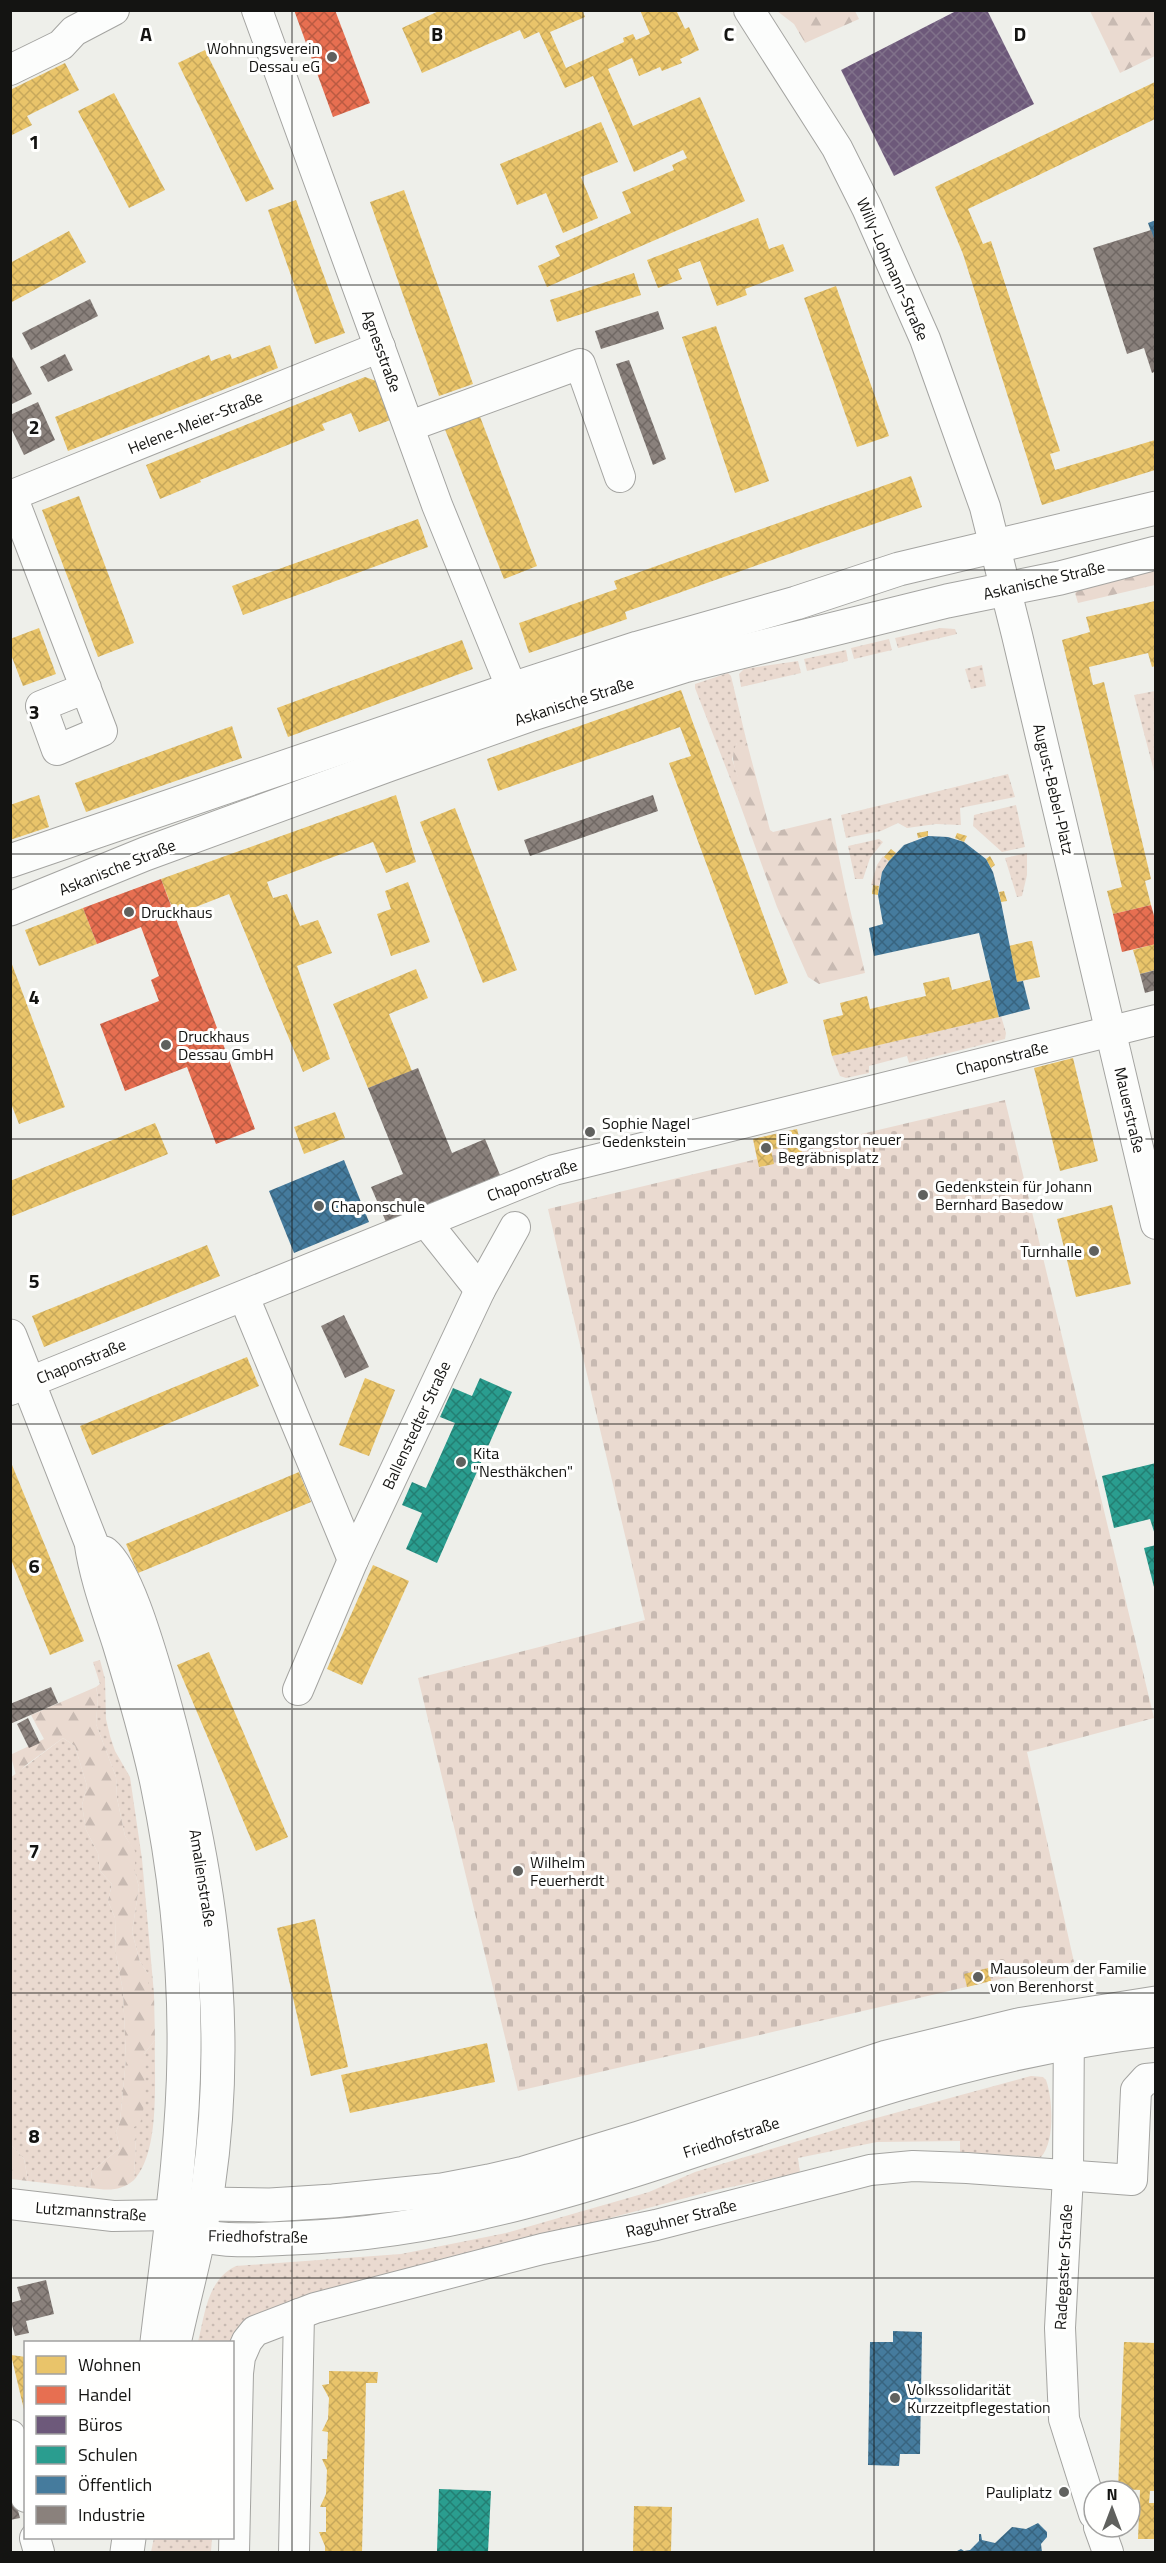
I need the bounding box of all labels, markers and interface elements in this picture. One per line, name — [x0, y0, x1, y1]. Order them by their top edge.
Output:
text: A — [140, 18, 152, 49]
text: B — [431, 18, 443, 49]
text: C — [724, 18, 735, 49]
text: D — [1014, 18, 1026, 49]
place label: Wohnungsverein Dessau eG — [207, 36, 320, 78]
marker: Wohnungsverein Dessau eG — [325, 50, 339, 64]
text: 1 — [28, 126, 40, 157]
street label: Willy-Lohmann-Straße — [851, 194, 935, 344]
street label: Agnesstraße — [356, 307, 408, 395]
street label: Helene-Meier-Straße — [124, 384, 266, 460]
text: 2 — [28, 411, 40, 442]
street label: Askanische Straße — [981, 554, 1107, 606]
street label: Askanische Straße — [511, 670, 637, 732]
text: 3 — [28, 696, 40, 727]
street label: August-Bebel-Platz — [1027, 721, 1081, 857]
street label: Askanische Straße — [55, 833, 179, 901]
place label: Druckhaus — [141, 900, 213, 924]
marker: Druckhaus — [122, 905, 136, 919]
text: 4 — [28, 981, 40, 1012]
place label: Druckhaus Dessau GmbH — [178, 1024, 274, 1066]
street label: Chaponstraße — [953, 1035, 1051, 1081]
marker: Druckhaus Dessau GmbH — [159, 1038, 173, 1052]
street label: Mauerstraße — [1108, 1065, 1152, 1155]
place label: Sophie Nagel Gedenkstein — [602, 1111, 690, 1153]
marker: Sophie Nagel Gedenkstein — [583, 1125, 597, 1139]
place label: Eingangstor neuer Begräbnisplatz — [778, 1127, 902, 1169]
marker: Eingangstor neuer Begräbnisplatz — [759, 1141, 773, 1155]
street label: Chaponstraße — [483, 1153, 581, 1207]
place label: Gedenkstein für Johann Bernhard Basedow — [935, 1174, 1092, 1216]
marker: Gedenkstein für Johann Bernhard Basedow — [916, 1188, 930, 1202]
place label: Chaponschule — [331, 1194, 425, 1218]
marker: Chaponschule — [312, 1199, 326, 1213]
place label: Turnhalle — [1020, 1239, 1082, 1263]
marker: Turnhalle — [1087, 1244, 1101, 1258]
text: 5 — [28, 1265, 40, 1296]
street label: Chaponstraße — [33, 1332, 129, 1390]
street label: Ballenstedter Straße — [376, 1357, 456, 1493]
place label: Kita "Nesthäkchen" — [473, 1441, 573, 1483]
marker: Kita "Nesthäkchen" — [454, 1455, 468, 1469]
text: 6 — [28, 1550, 40, 1581]
street label: Amalienstraße — [183, 1827, 223, 1929]
text: 7 — [28, 1835, 40, 1866]
place label: Wilhelm Feuerherdt — [530, 1850, 605, 1892]
marker: Wilhelm Feuerherdt — [511, 1864, 525, 1878]
place label: Mausoleum der Familie von Berenhorst — [990, 1956, 1147, 1998]
marker: Mausoleum der Familie von Berenhorst — [971, 1970, 985, 1984]
street label: Friedhofstraße — [680, 2110, 782, 2164]
text: 8 — [28, 2120, 40, 2151]
street label: Raguhner Straße — [623, 2193, 739, 2243]
street label: Lutzmannstraße — [35, 2195, 147, 2227]
street label: Radegaster Straße — [1048, 2204, 1078, 2330]
street label: Friedhofstraße — [208, 2223, 308, 2249]
legend — [24, 2341, 234, 2539]
text: Wohnen — [78, 2351, 141, 2378]
place label: Volkssolidarität Kurzzeitpflegestation — [907, 2377, 1051, 2419]
text: Handel — [78, 2381, 132, 2408]
marker: Volkssolidarität Kurzzeitpflegestation — [888, 2391, 902, 2405]
text: Büros — [78, 2411, 123, 2438]
text: Schulen — [78, 2441, 138, 2468]
text: Öffentlich — [78, 2471, 152, 2498]
north arrow — [1082, 2479, 1142, 2539]
place label: Pauliplatz — [986, 2480, 1052, 2504]
text: N — [1106, 2482, 1118, 2506]
marker: Pauliplatz — [1057, 2485, 1071, 2499]
text: Industrie — [78, 2501, 145, 2528]

